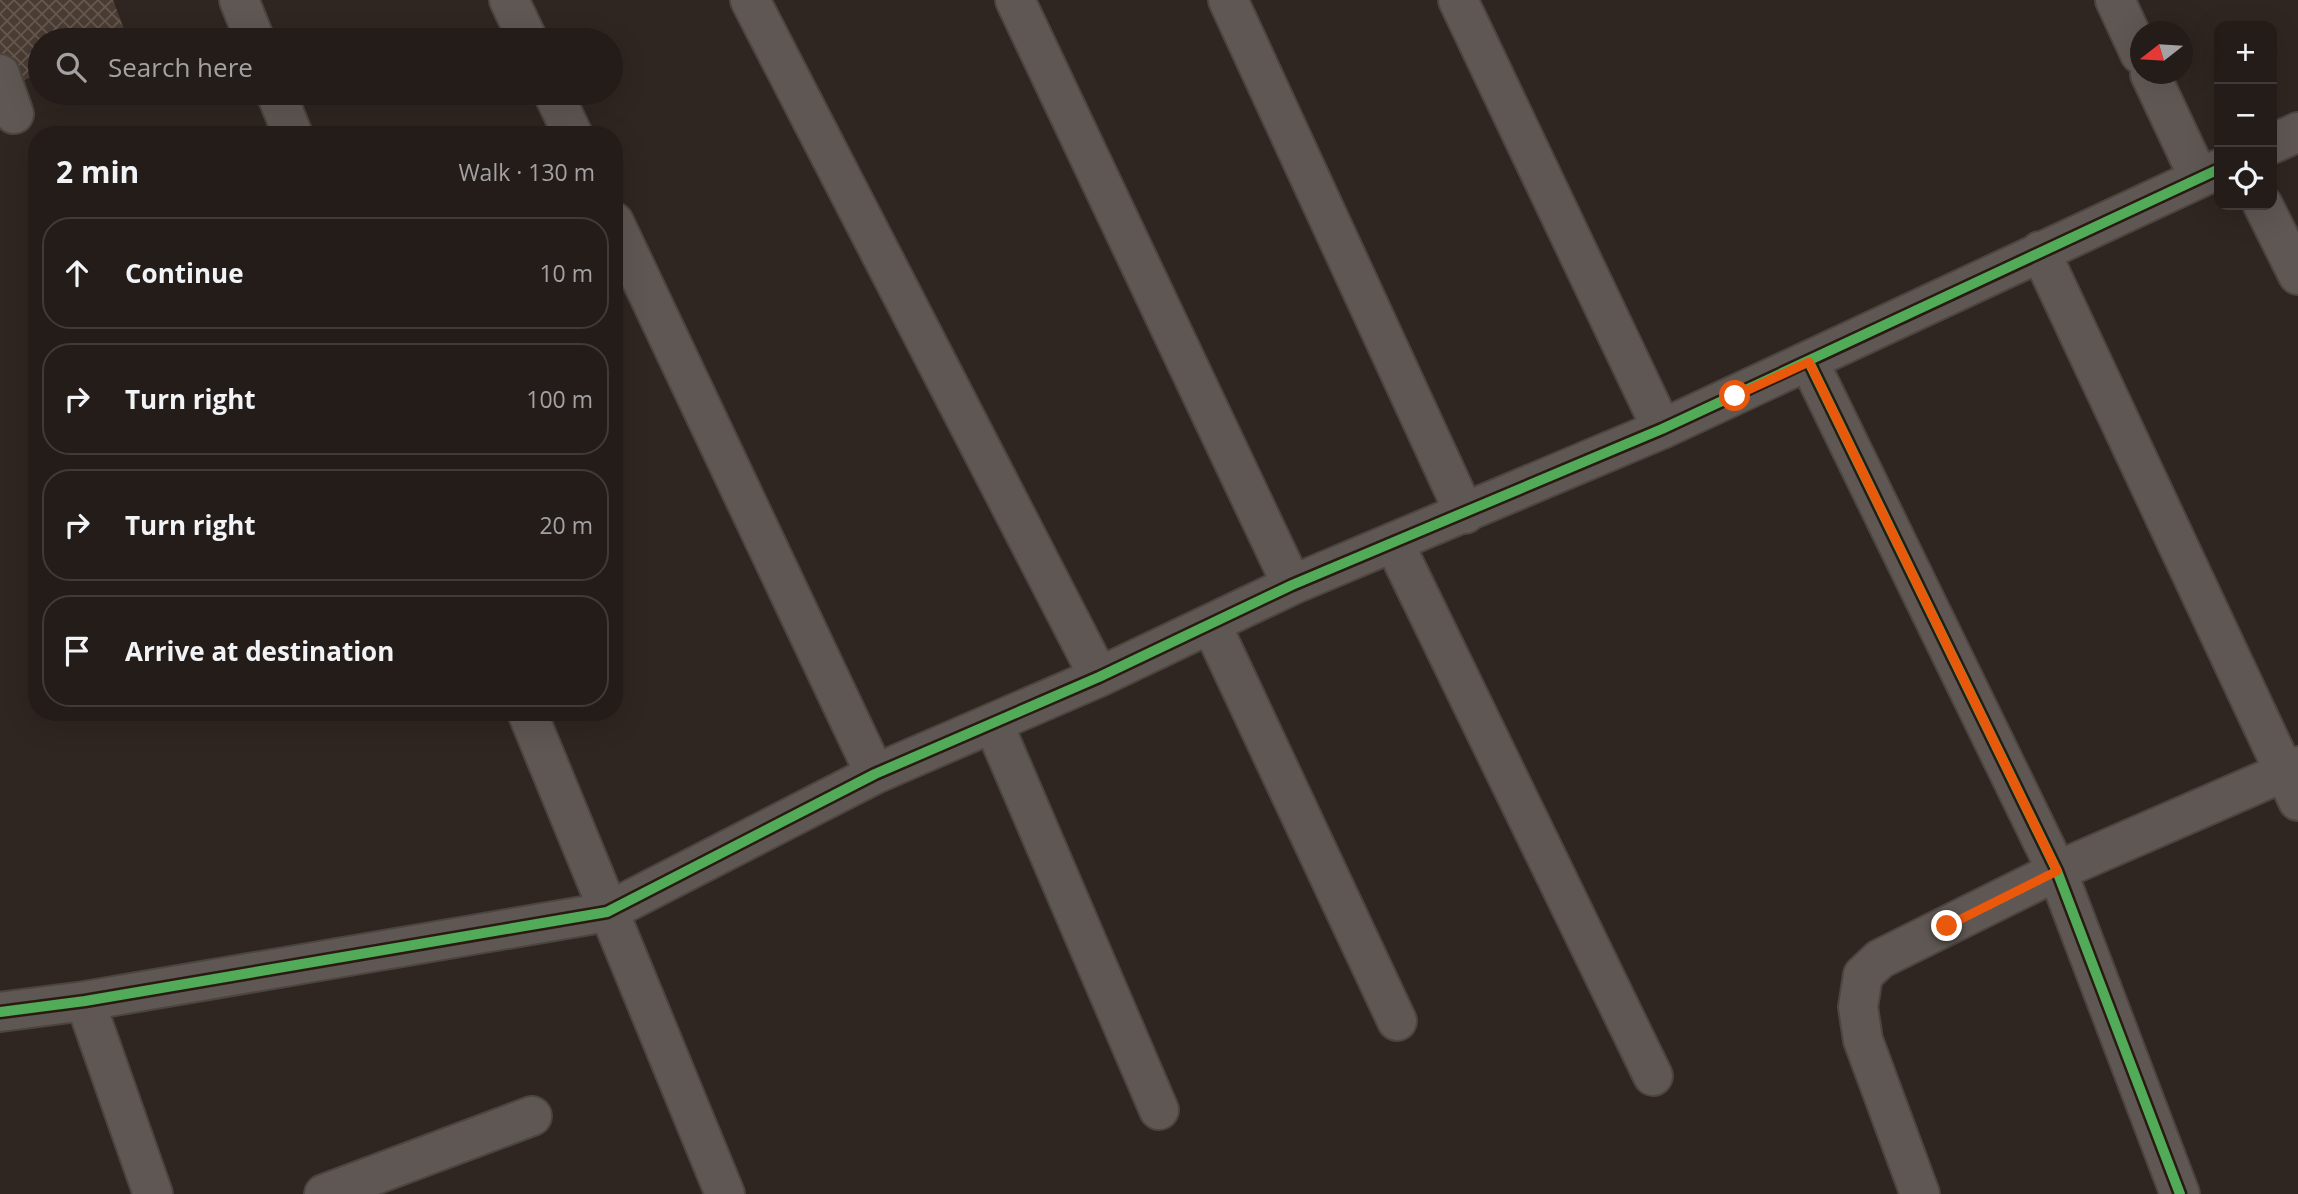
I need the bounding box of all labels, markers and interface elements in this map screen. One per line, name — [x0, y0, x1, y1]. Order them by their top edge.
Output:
north arrow — [2130, 21, 2193, 84]
map controls — [2214, 21, 2277, 210]
button: + — [2214, 21, 2277, 84]
search box — [28, 28, 623, 105]
icon: search — [52, 48, 90, 86]
text: Search here — [108, 49, 253, 85]
button: − — [2214, 84, 2277, 147]
button: locate — [2214, 147, 2277, 210]
text: 2 min — [56, 151, 139, 192]
text: Walk · 130 m — [458, 156, 595, 188]
icon: ahead — [58, 254, 96, 292]
text: Continue — [125, 255, 244, 291]
text: 10 m — [539, 257, 593, 289]
icon: right — [58, 380, 96, 418]
route start — [1719, 380, 1750, 411]
text: Turn right — [125, 381, 256, 417]
text: 100 m — [526, 383, 593, 415]
icon: right — [58, 506, 96, 544]
text: Turn right — [125, 507, 256, 543]
text: 20 m — [539, 509, 593, 541]
icon: arrive — [58, 632, 96, 670]
text: Arrive at destination — [125, 633, 394, 669]
route end — [1931, 910, 1962, 941]

